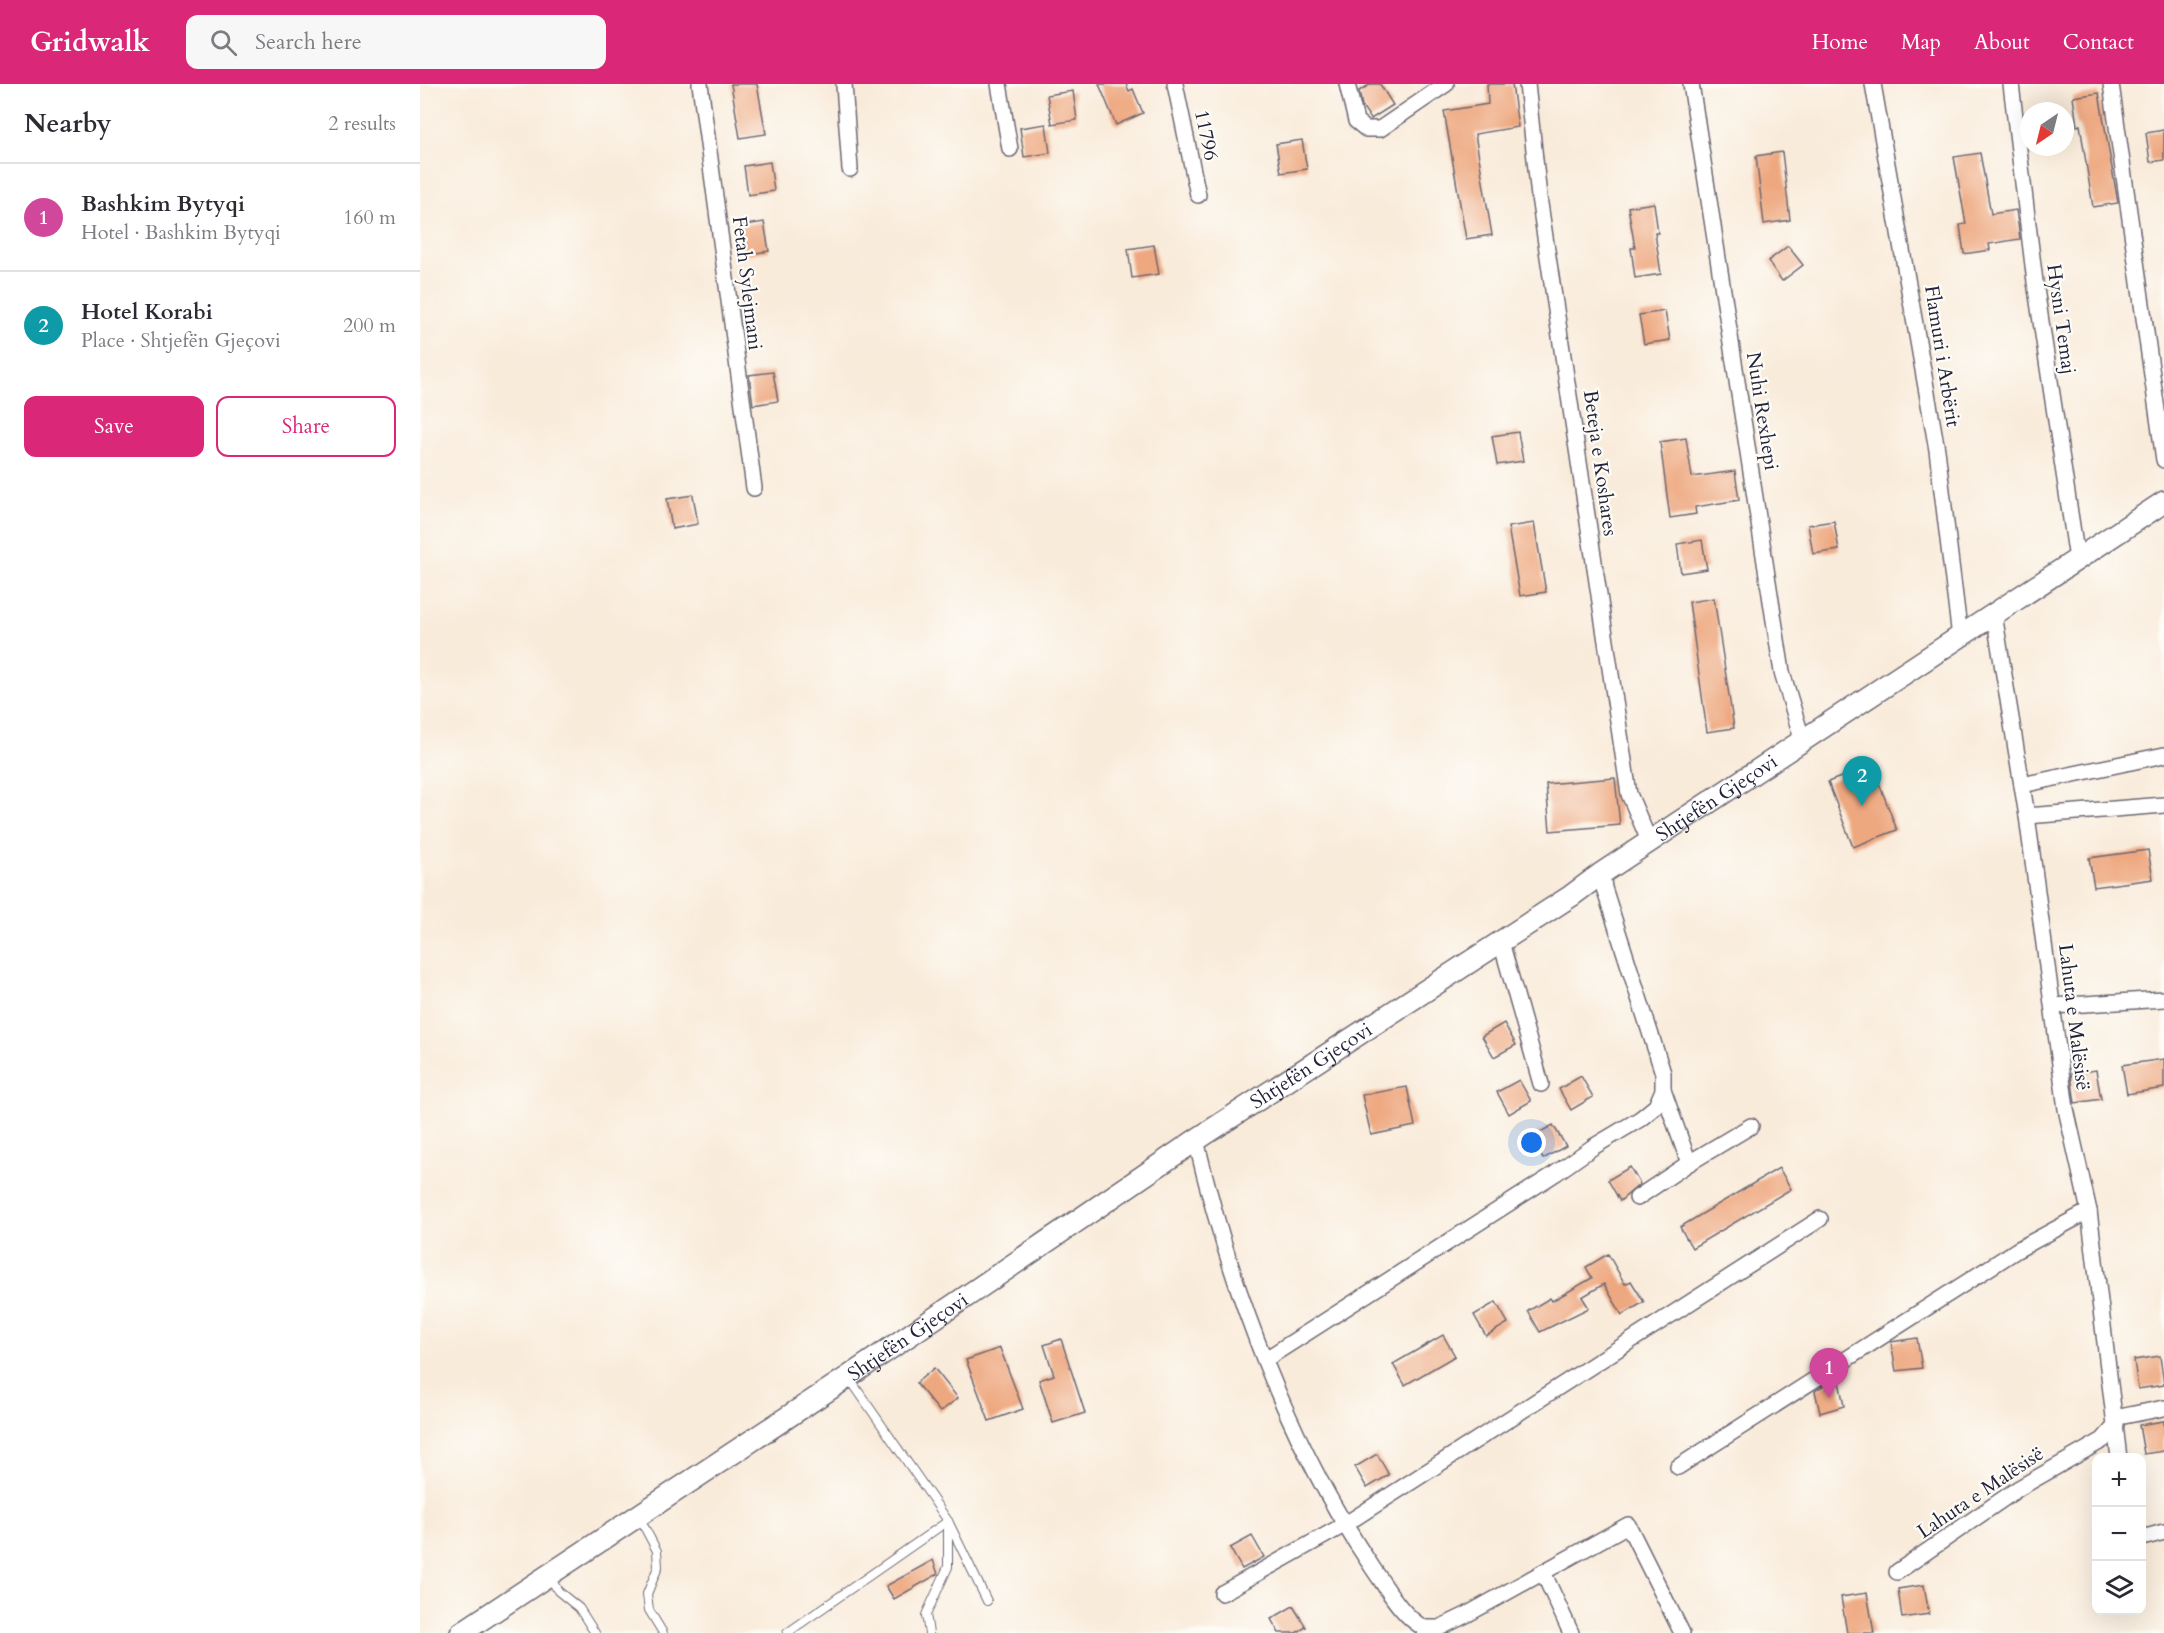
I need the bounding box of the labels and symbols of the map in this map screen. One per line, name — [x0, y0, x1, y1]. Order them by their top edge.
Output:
north arrow — [2020, 102, 2074, 156]
street label: 11796 — [1188, 107, 1225, 163]
street label: Fetah Sylejmani — [726, 215, 769, 352]
street label: Hysni Temaj — [2040, 262, 2083, 376]
street label: Flamuri i Arbërit — [1918, 283, 1967, 429]
street label: Nuhi Rexhepi — [1740, 350, 1785, 472]
street label: Beteja e Koshares — [1577, 388, 1624, 538]
street label: Shtjefën Gjeçovi — [1651, 748, 1783, 848]
pin: 2 — [1842, 756, 1882, 806]
street label: Lahuta e Malësisë — [2052, 942, 2097, 1092]
street label: Shtjefën Gjeçovi — [1245, 1016, 1378, 1115]
your location — [1517, 1128, 1546, 1157]
street label: Shtjefën Gjeçovi — [842, 1286, 974, 1388]
pin: 1 — [1810, 1348, 1848, 1398]
street label: Lahuta e Malësisë — [1912, 1440, 2049, 1545]

